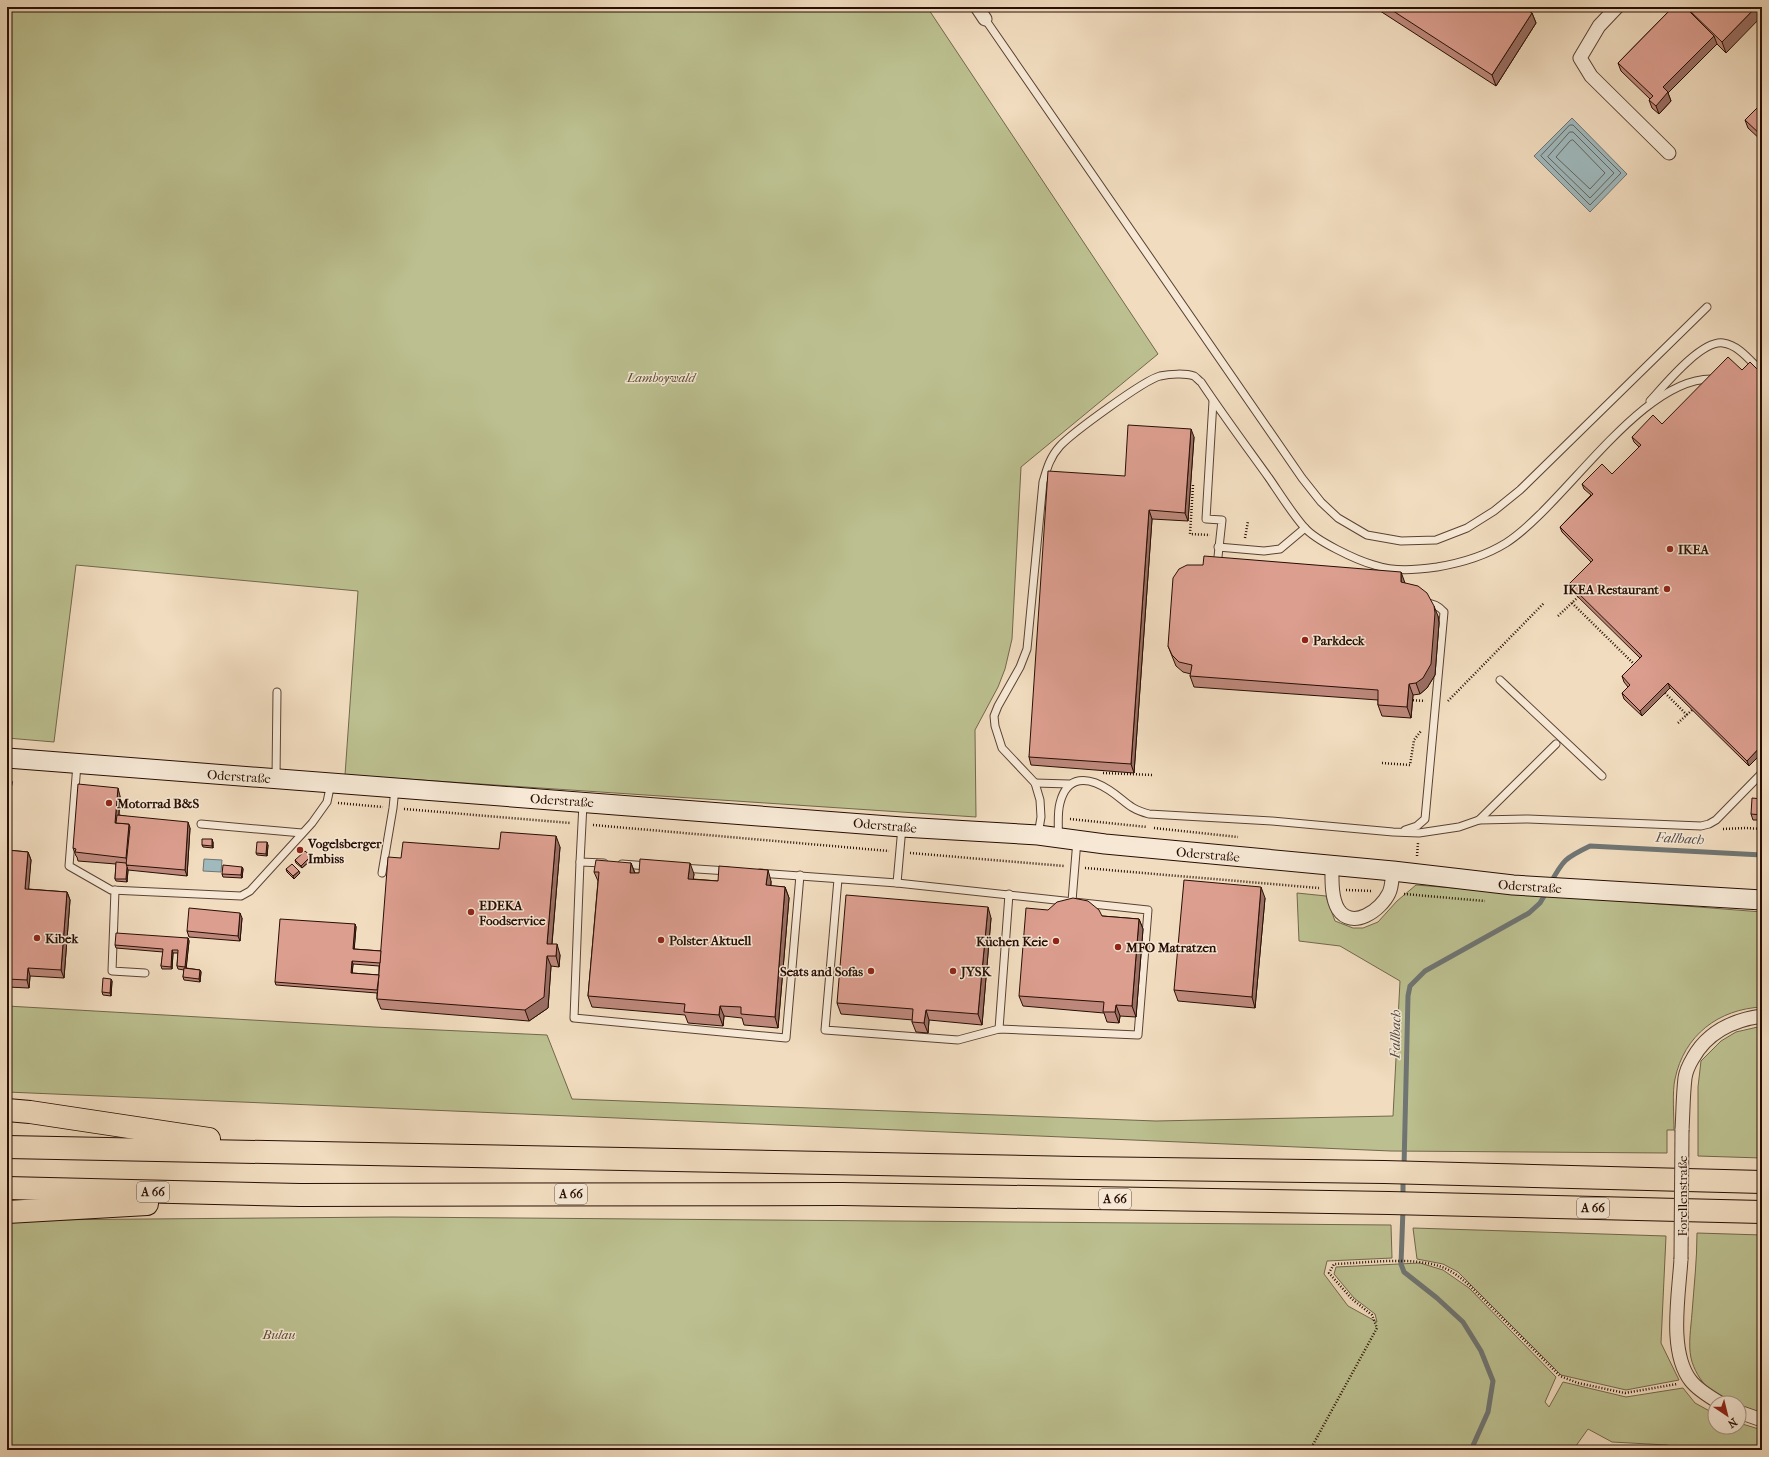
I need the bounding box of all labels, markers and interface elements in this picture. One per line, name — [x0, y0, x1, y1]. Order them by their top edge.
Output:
park label: Lamboywald — [626, 370, 697, 385]
place label: IKEA — [1678, 542, 1709, 557]
marker: IKEA — [1665, 544, 1675, 554]
place label: IKEA Restaurant — [1563, 582, 1659, 597]
marker: IKEA Restaurant — [1662, 584, 1672, 594]
place label: Parkdeck — [1313, 633, 1366, 648]
marker: Parkdeck — [1300, 635, 1310, 645]
street label: Oderstraße — [207, 767, 272, 786]
street label: Oderstraße — [530, 791, 595, 810]
place label: Motorrad B&S — [116, 796, 199, 811]
marker: Motorrad B&S — [104, 798, 114, 808]
street label: Oderstraße — [852, 815, 918, 836]
water label: Fallbach — [1654, 829, 1705, 848]
place label: Vogelsberger Imbiss — [307, 836, 382, 866]
street label: Oderstraße — [1175, 844, 1241, 865]
marker: Vogelsberger Imbiss — [295, 845, 305, 855]
street label: Oderstraße — [1498, 877, 1563, 896]
place label: EDEKA Foodservice — [478, 898, 546, 928]
marker: EDEKA Foodservice — [466, 907, 476, 917]
place label: Kibek — [45, 931, 79, 946]
marker: Kibek — [32, 933, 42, 943]
place label: Polster Aktuell — [669, 933, 752, 948]
place label: Küchen Keie — [976, 934, 1049, 949]
marker: Polster Aktuell — [656, 935, 666, 945]
marker: Küchen Keie — [1051, 936, 1061, 946]
place label: MFO Matratzen — [1125, 940, 1217, 955]
marker: MFO Matratzen — [1113, 942, 1123, 952]
place label: Seats and Sofas — [780, 964, 863, 979]
place label: JYSK — [959, 964, 993, 980]
marker: Seats and Sofas — [866, 966, 876, 976]
marker: JYSK — [948, 966, 958, 976]
water label: Fallbach — [1387, 1010, 1404, 1059]
street label: Forellenstraße — [1675, 1155, 1690, 1236]
road number: A 66 — [137, 1182, 169, 1202]
road number: A 66 — [555, 1184, 587, 1204]
road number: A 66 — [1099, 1189, 1131, 1209]
road number: A 66 — [1577, 1198, 1609, 1218]
park label: Bulau — [262, 1327, 295, 1342]
north arrow — [1707, 1395, 1747, 1435]
text: N — [1725, 1415, 1740, 1431]

